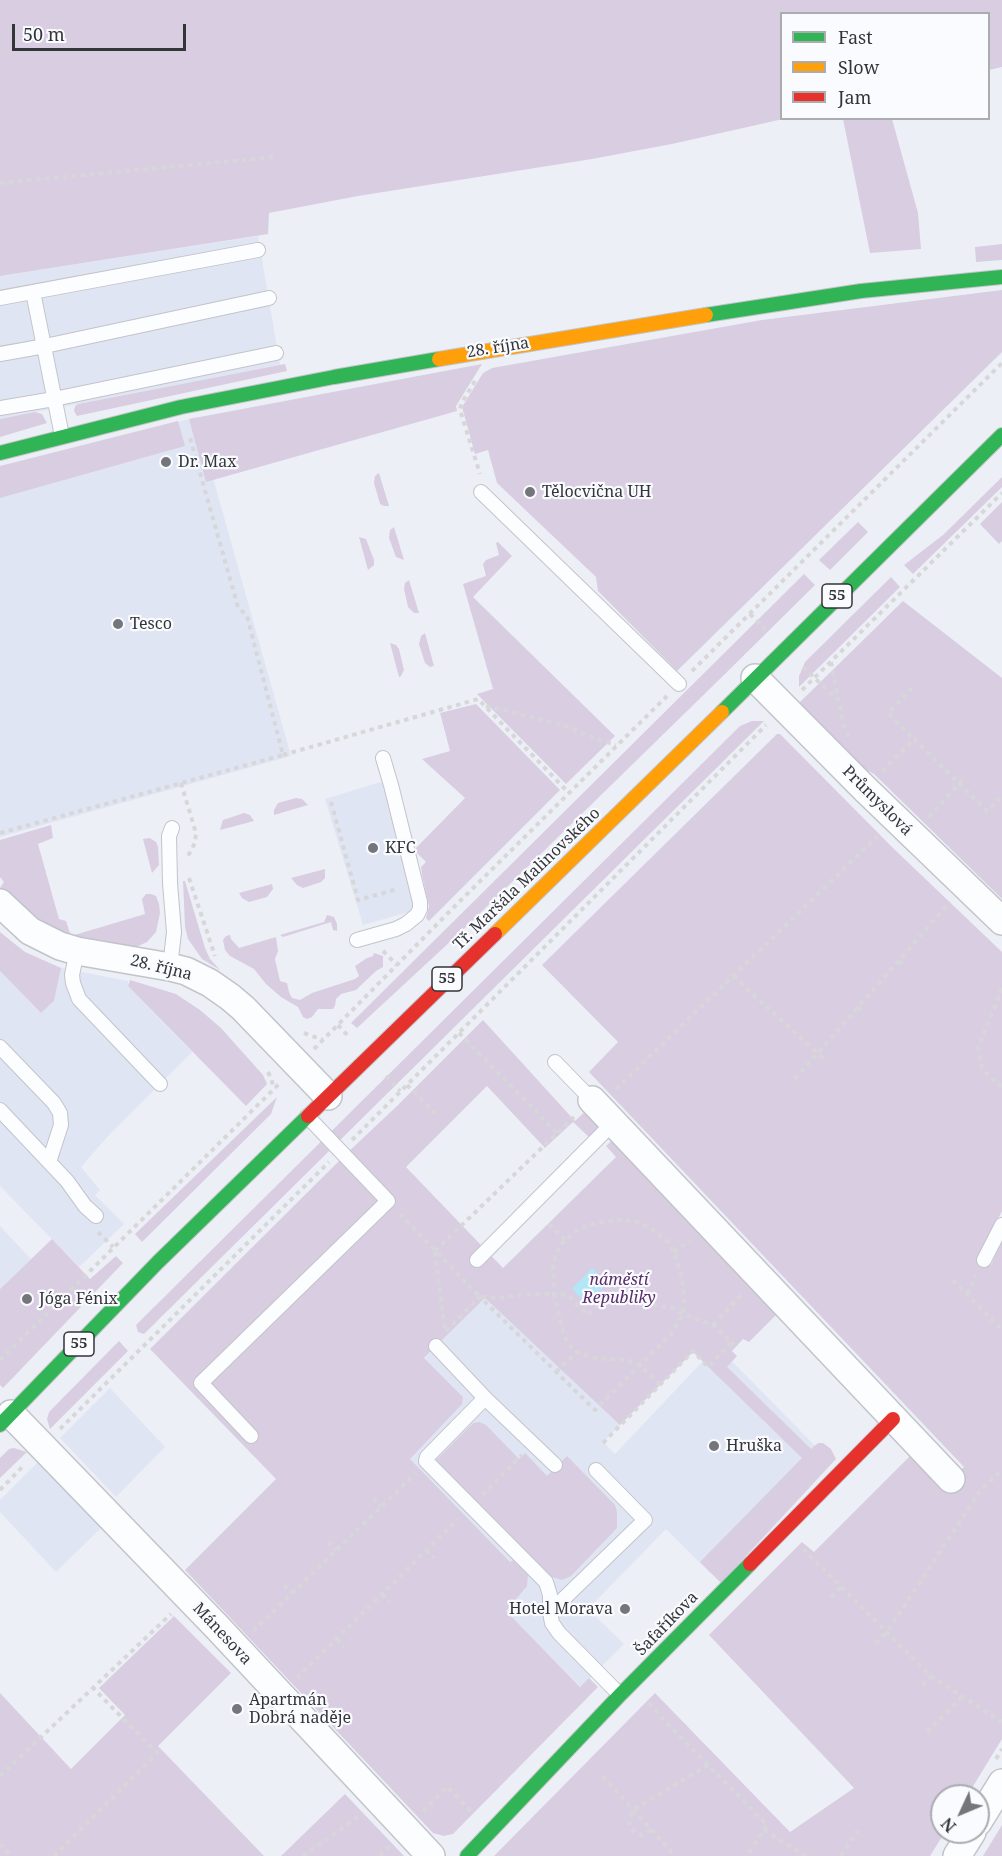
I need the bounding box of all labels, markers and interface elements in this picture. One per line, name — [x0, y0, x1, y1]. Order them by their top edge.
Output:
scale bar — [15, 12, 189, 50]
legend — [780, 12, 990, 120]
text: 50 m — [23, 22, 65, 46]
text: Fast — [838, 25, 873, 49]
text: Slow — [838, 55, 879, 79]
text: Jam — [838, 85, 872, 109]
street label: 28. října — [465, 334, 531, 362]
place label: Dr. Max — [178, 452, 237, 472]
marker: Dr. Max — [159, 455, 173, 469]
place label: Tělocvična UH — [542, 482, 652, 502]
marker: Tělocvična UH — [523, 485, 537, 499]
road number: 55 — [822, 584, 852, 608]
place label: Tesco — [130, 614, 172, 634]
marker: Tesco — [111, 617, 125, 631]
street label: Průmyslová — [838, 762, 916, 840]
street label: Tř. Maršála Malinovského — [450, 804, 604, 954]
place label: KFC — [385, 838, 415, 858]
marker: KFC — [366, 841, 380, 855]
street label: 28. října — [128, 951, 194, 985]
road number: 55 — [432, 967, 462, 991]
park label: náměstí Republiky — [582, 1270, 656, 1308]
place label: Jóga Fénix — [39, 1289, 118, 1309]
marker: Jóga Fénix — [20, 1292, 34, 1306]
road number: 55 — [64, 1332, 94, 1356]
place label: Hruška — [726, 1436, 782, 1456]
marker: Hruška — [707, 1439, 721, 1453]
street label: Šafaříkova — [632, 1588, 702, 1660]
street label: Mánesova — [189, 1599, 255, 1669]
place label: Hotel Morava — [509, 1599, 613, 1619]
marker: Hotel Morava — [618, 1602, 632, 1616]
place label: Apartmán Dobrá naděje — [249, 1690, 351, 1728]
marker: Apartmán Dobrá naděje — [230, 1702, 244, 1716]
north arrow — [930, 1784, 990, 1844]
text: N — [936, 1813, 961, 1837]

